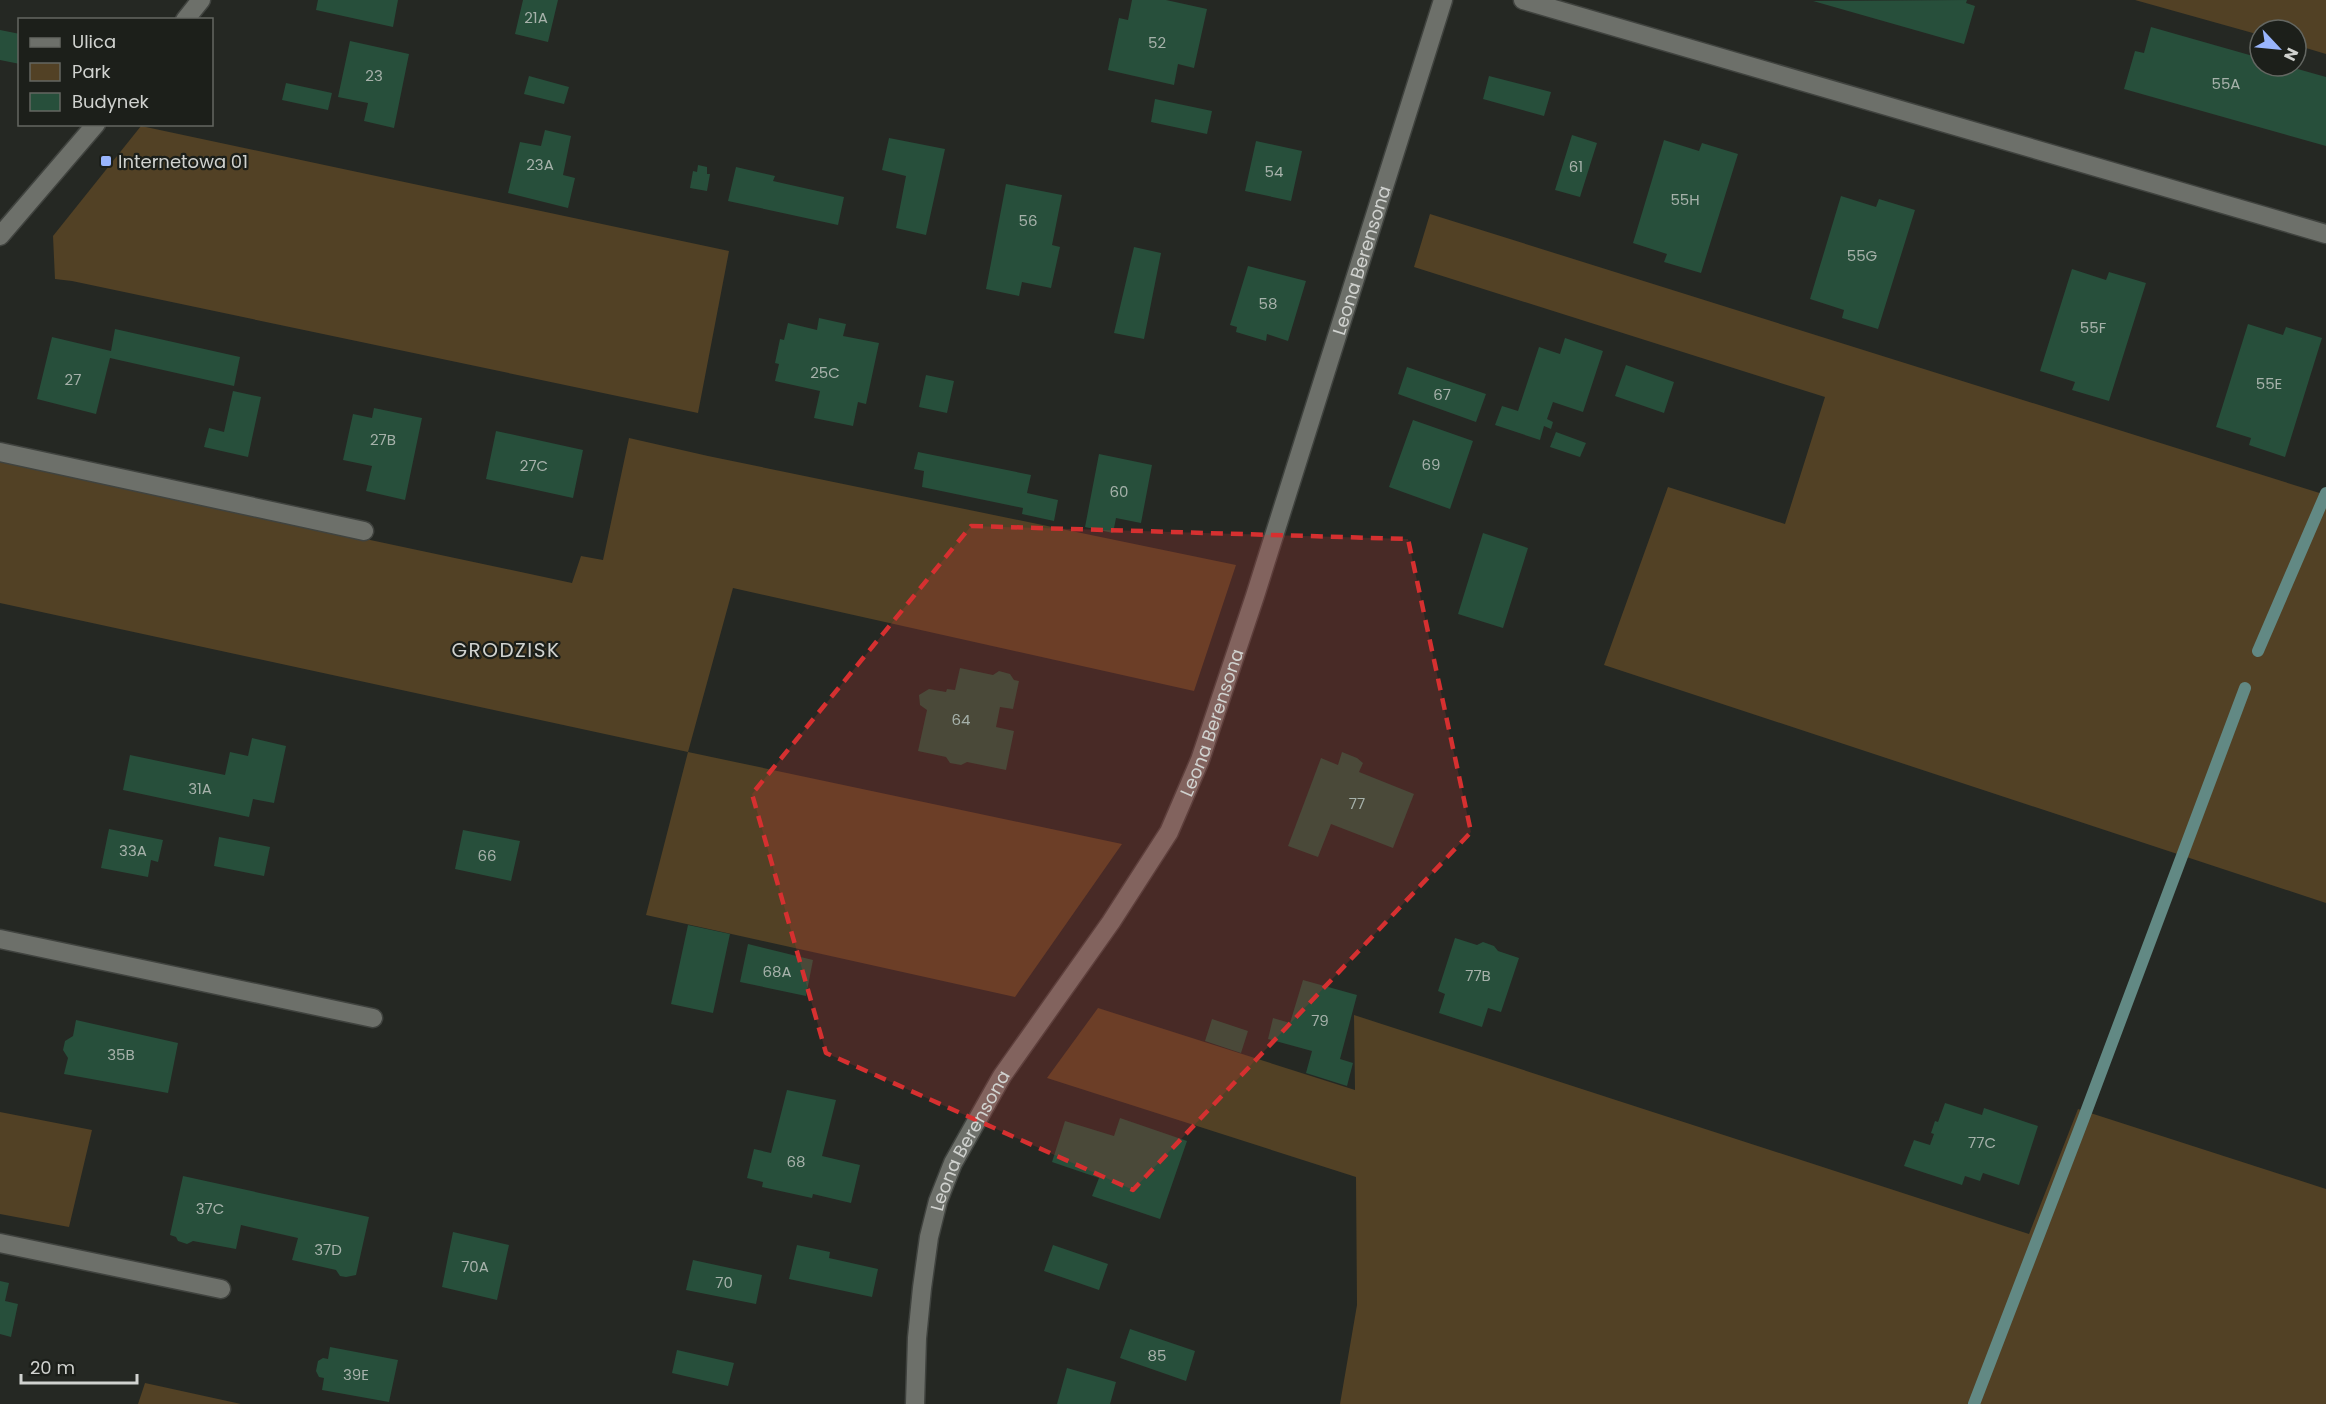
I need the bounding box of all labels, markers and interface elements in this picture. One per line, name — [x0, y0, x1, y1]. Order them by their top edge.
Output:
house number: 21A — [524, 7, 548, 28]
legend — [18, 18, 213, 126]
north arrow — [2248, 18, 2308, 78]
text: Ulica — [72, 29, 116, 54]
house number: 52 — [1148, 32, 1166, 53]
text: N — [2278, 44, 2304, 65]
text: Park — [72, 59, 111, 84]
house number: 23 — [365, 65, 383, 86]
house number: 55A — [2212, 73, 2240, 94]
text: Budynek — [72, 89, 150, 114]
place label: Internetowa 01 — [118, 149, 248, 174]
marker: Internetowa 01 — [99, 154, 113, 168]
house number: 23A — [526, 154, 554, 175]
house number: 61 — [1569, 156, 1583, 177]
house number: 54 — [1265, 161, 1283, 182]
street label: Leona Berensona — [1326, 182, 1396, 338]
house number: 55H — [1670, 189, 1700, 210]
house number: 56 — [1019, 210, 1037, 231]
house number: 55G — [1847, 245, 1878, 266]
house number: 58 — [1259, 293, 1277, 314]
house number: 55F — [2080, 317, 2107, 338]
house number: 25C — [810, 362, 840, 383]
house number: 27 — [65, 369, 81, 390]
house number: 55E — [2256, 373, 2282, 394]
house number: 67 — [1433, 384, 1451, 405]
house number: 27B — [370, 429, 396, 450]
house number: 69 — [1422, 454, 1440, 475]
house number: 27C — [520, 455, 548, 476]
house number: 60 — [1110, 481, 1128, 502]
district label: GRODZISK — [451, 636, 561, 664]
street label: Leona Berensona — [1173, 645, 1249, 800]
house number: 64 — [952, 709, 970, 730]
house number: 31A — [188, 778, 212, 799]
house number: 77 — [1349, 793, 1365, 814]
house number: 33A — [119, 840, 147, 861]
house number: 66 — [477, 845, 497, 866]
house number: 68A — [762, 961, 792, 982]
house number: 77B — [1465, 965, 1491, 986]
house number: 79 — [1311, 1010, 1329, 1031]
house number: 35B — [107, 1044, 135, 1065]
street label: Leona Berensona — [924, 1065, 1015, 1213]
house number: 77C — [1968, 1132, 1996, 1153]
house number: 68 — [787, 1151, 806, 1172]
house number: 37C — [196, 1198, 224, 1219]
house number: 37D — [314, 1239, 342, 1260]
house number: 70A — [461, 1256, 489, 1277]
house number: 70 — [715, 1272, 733, 1293]
house number: 85 — [1148, 1345, 1166, 1366]
scale bar — [21, 1347, 136, 1385]
text: 20 m — [30, 1355, 75, 1380]
house number: 39E — [343, 1364, 369, 1385]

